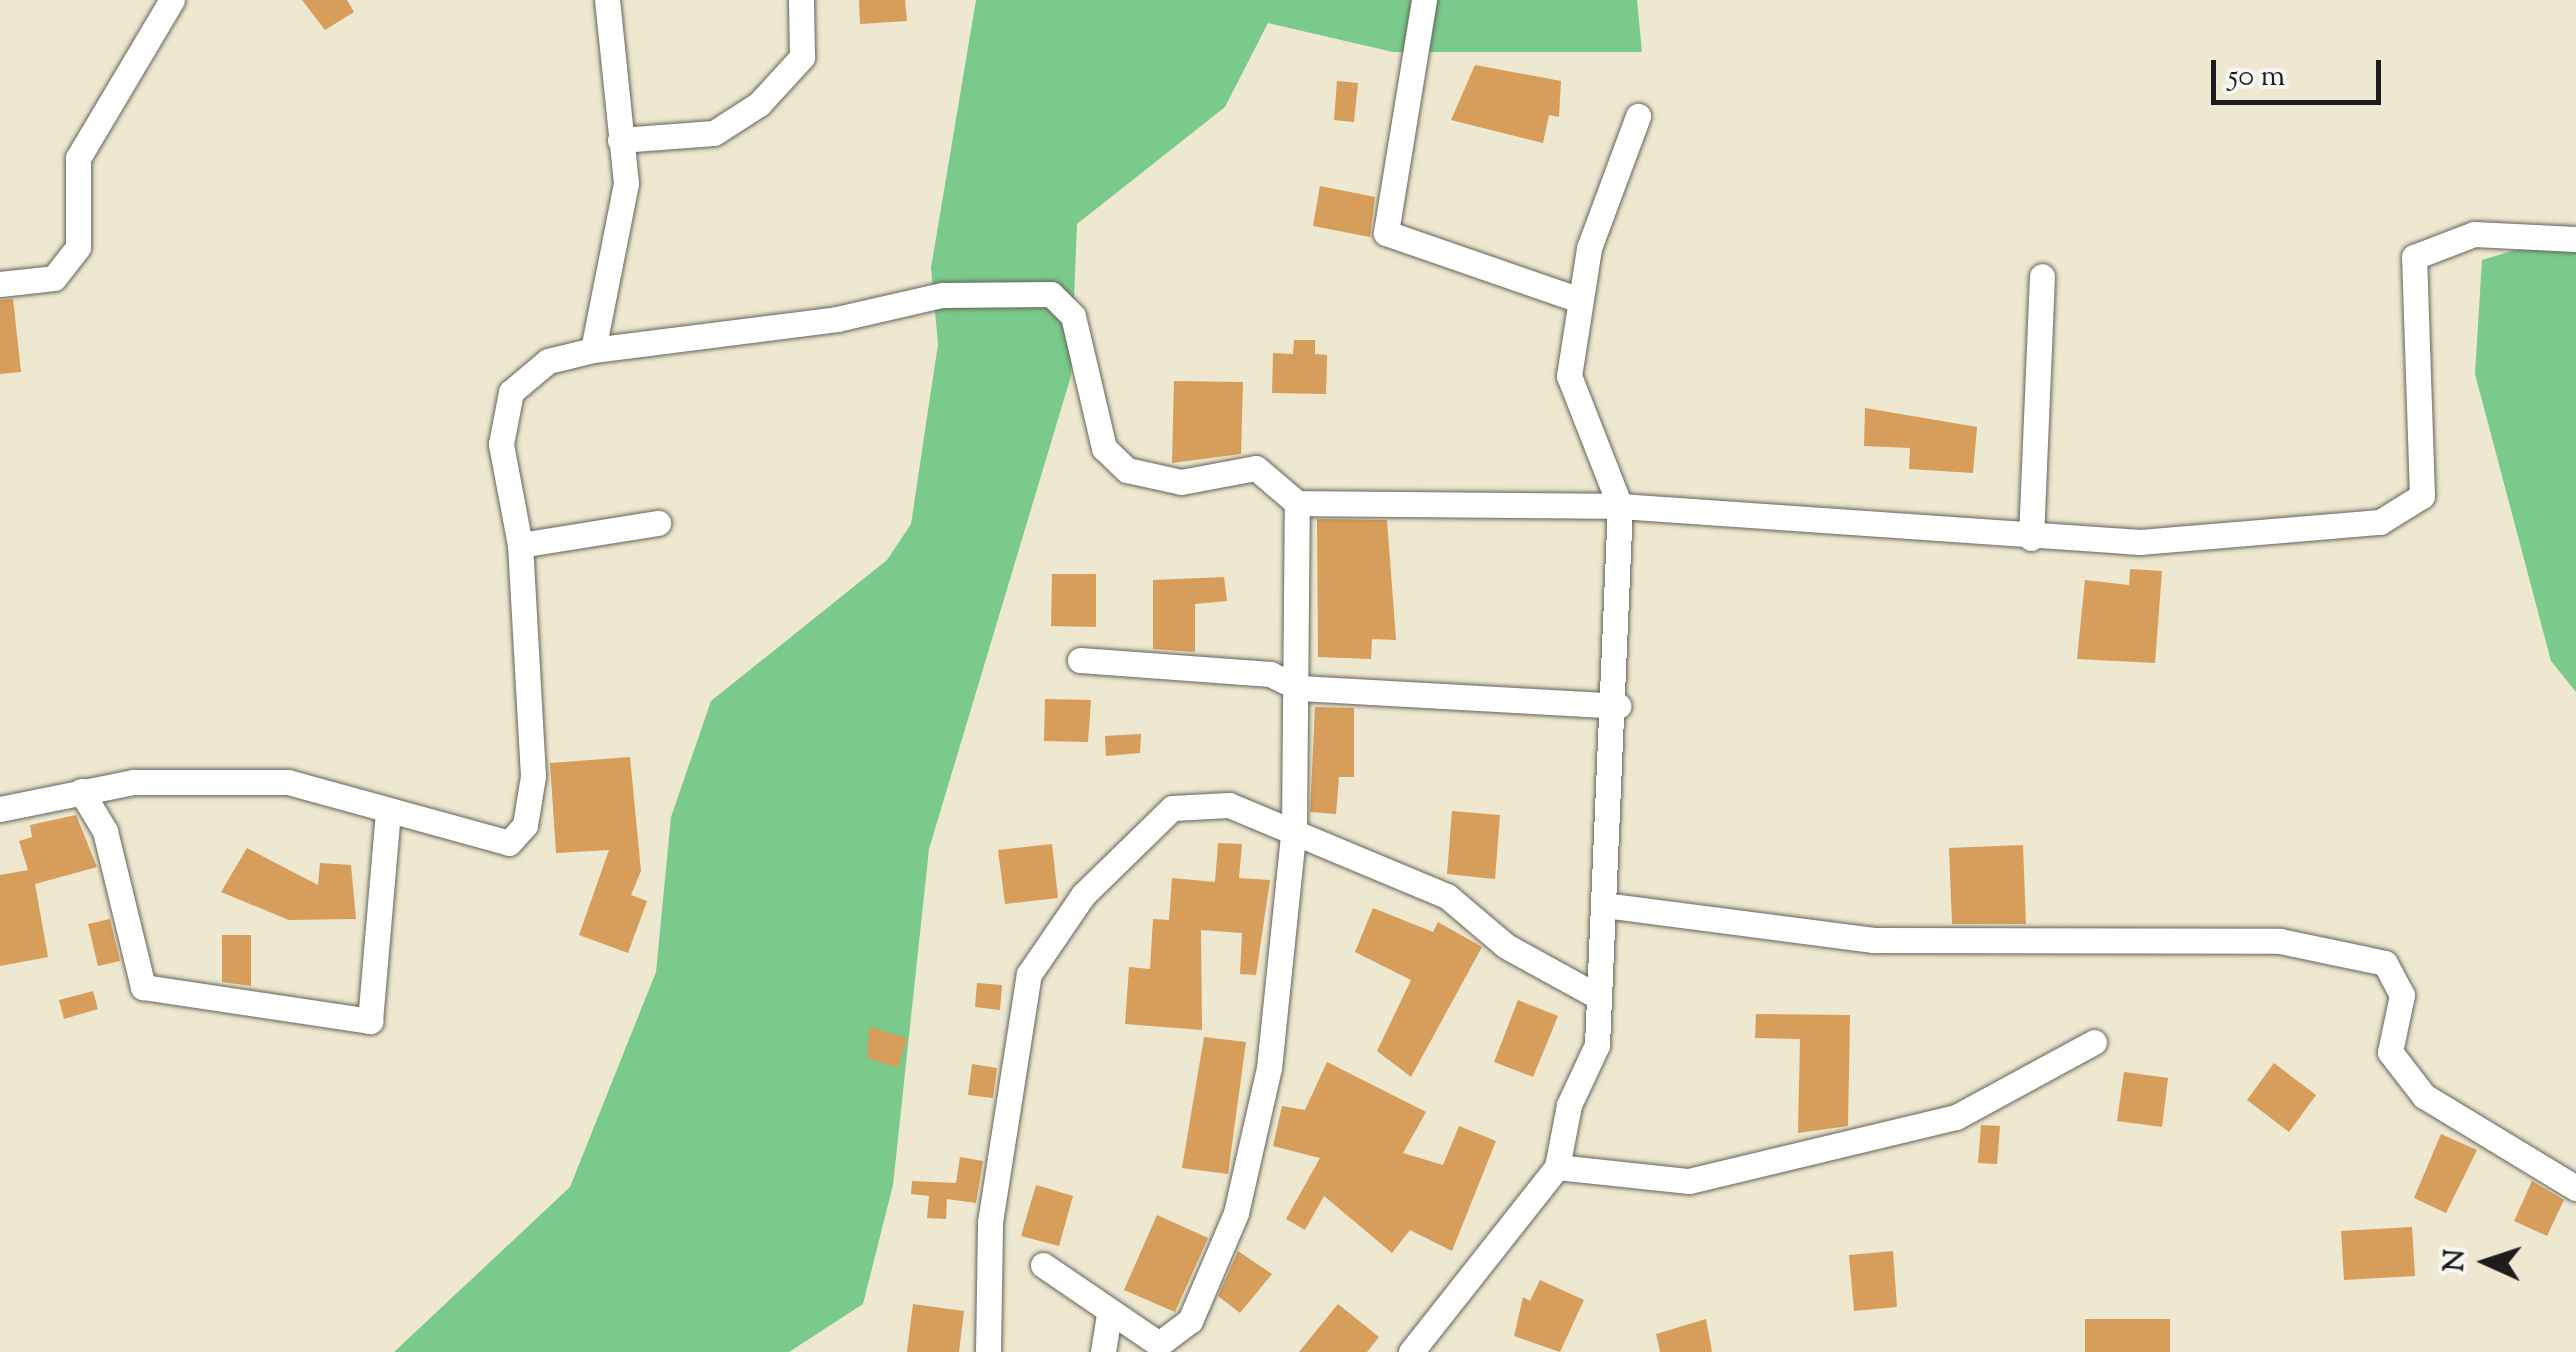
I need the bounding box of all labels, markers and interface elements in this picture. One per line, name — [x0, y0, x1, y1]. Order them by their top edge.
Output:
scale bar — [2216, 40, 2386, 102]
text: 50 m — [2228, 56, 2285, 99]
north arrow — [2436, 1212, 2536, 1312]
text: N — [2435, 1248, 2477, 1273]

